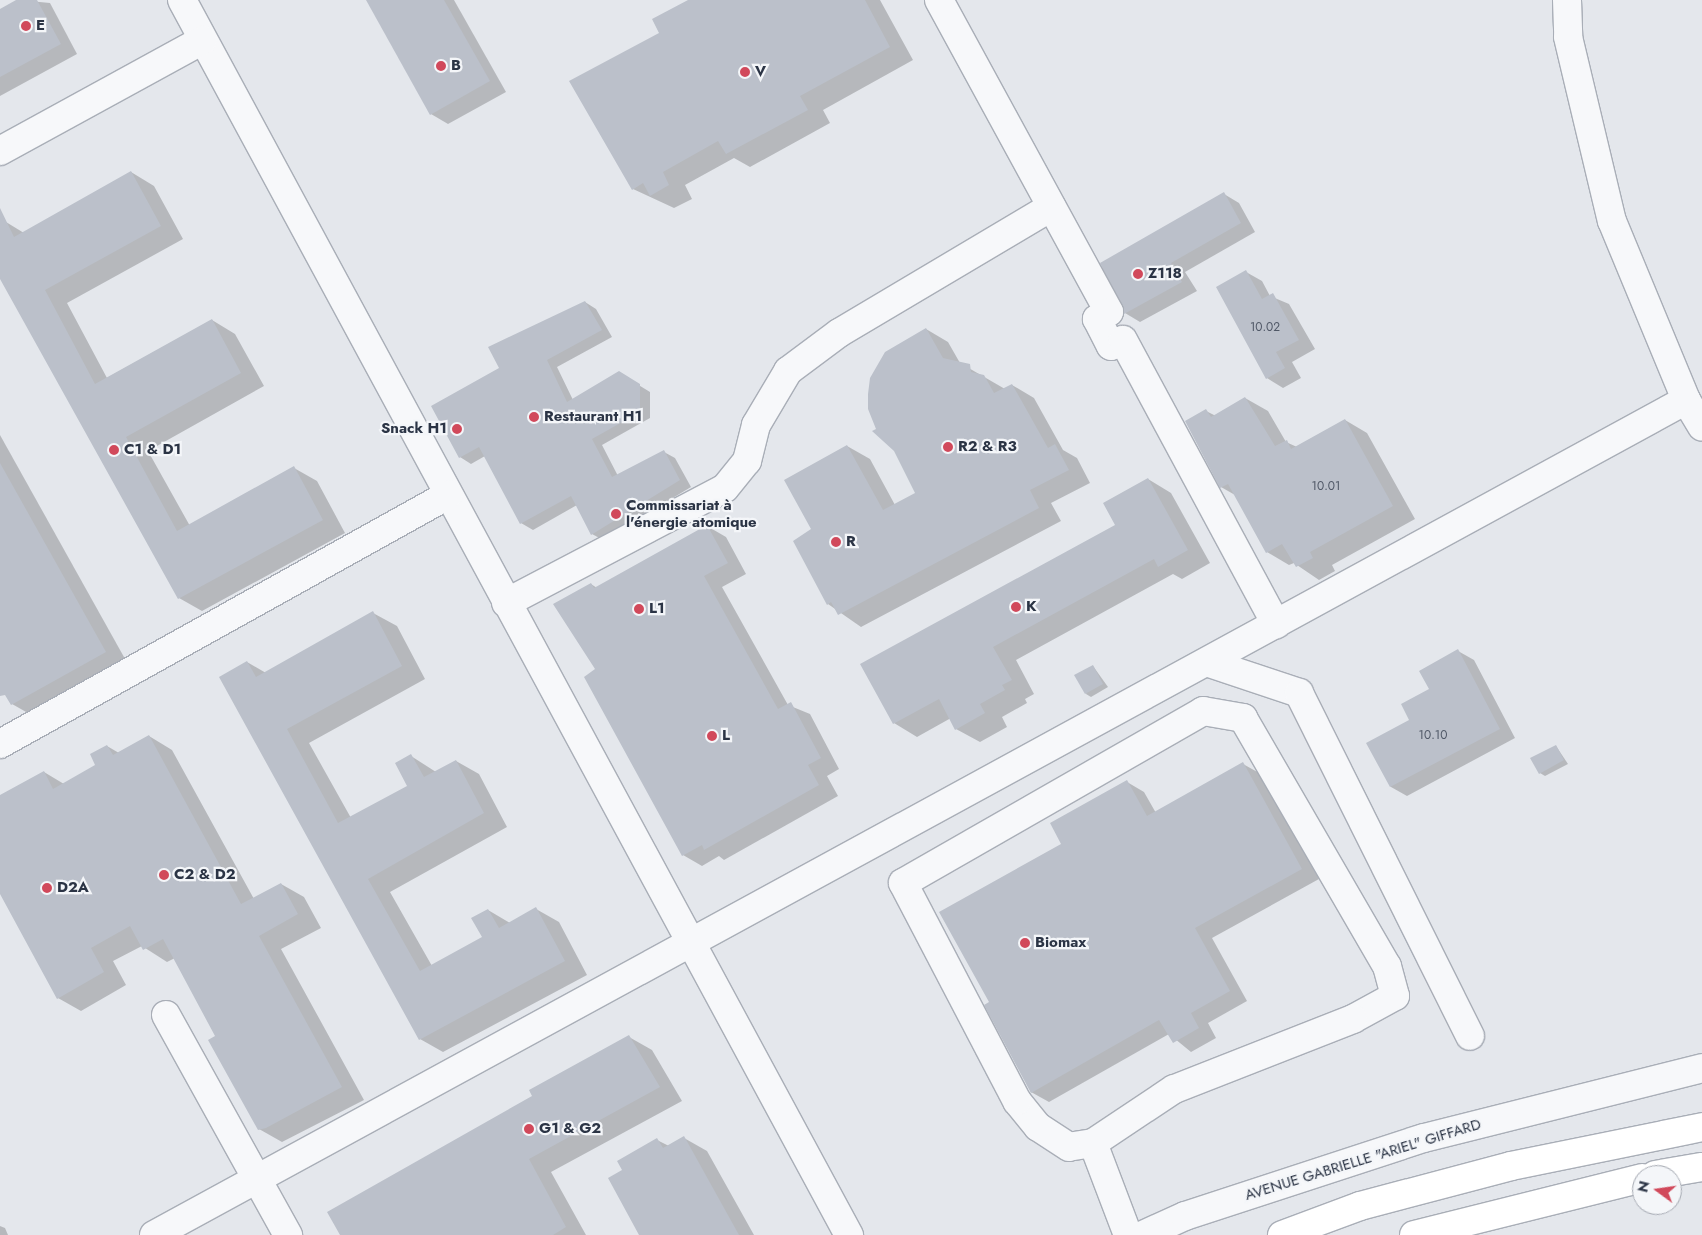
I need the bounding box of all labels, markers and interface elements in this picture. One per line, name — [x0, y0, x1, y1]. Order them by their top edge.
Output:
place label: E — [36, 17, 45, 35]
marker: E — [20, 20, 32, 32]
place label: B — [451, 57, 461, 75]
marker: B — [435, 60, 447, 72]
place label: V — [755, 63, 766, 81]
marker: V — [739, 66, 751, 78]
place label: Z118 — [1148, 265, 1182, 283]
marker: Z118 — [1132, 268, 1144, 280]
house number: 10.02 — [1250, 321, 1280, 335]
place label: Restaurant H1 — [544, 408, 642, 426]
marker: Restaurant H1 — [528, 411, 540, 423]
place label: Snack H1 — [381, 420, 447, 438]
marker: Snack H1 — [451, 423, 463, 435]
place label: R2 & R3 — [958, 438, 1017, 456]
place label: C1 & D1 — [124, 441, 181, 459]
marker: R2 & R3 — [942, 441, 954, 453]
marker: C1 & D1 — [108, 444, 120, 456]
house number: 10.01 — [1312, 480, 1340, 494]
place label: Commissariat à l'énergie atomique — [626, 496, 757, 531]
marker: Commissariat à l'énergie atomique — [610, 508, 622, 520]
place label: R — [846, 533, 856, 551]
marker: R — [830, 536, 842, 548]
place label: K — [1026, 598, 1036, 616]
place label: L1 — [649, 600, 665, 618]
marker: K — [1010, 601, 1022, 613]
marker: L1 — [633, 603, 645, 615]
place label: L — [722, 727, 730, 745]
house number: 10.10 — [1419, 729, 1447, 743]
marker: L — [706, 730, 718, 742]
place label: C2 & D2 — [174, 866, 235, 884]
marker: C2 & D2 — [158, 869, 170, 881]
place label: D2A — [57, 879, 89, 897]
marker: D2A — [41, 882, 53, 894]
place label: Biomax — [1035, 934, 1086, 952]
marker: Biomax — [1019, 937, 1031, 949]
street label: AVENUE GABRIELLE "ARIEL" GIFFARD — [1243, 1115, 1483, 1205]
place label: G1 & G2 — [539, 1120, 601, 1138]
marker: G1 & G2 — [523, 1123, 535, 1135]
north arrow — [1632, 1165, 1682, 1215]
text: N — [1632, 1179, 1654, 1194]

